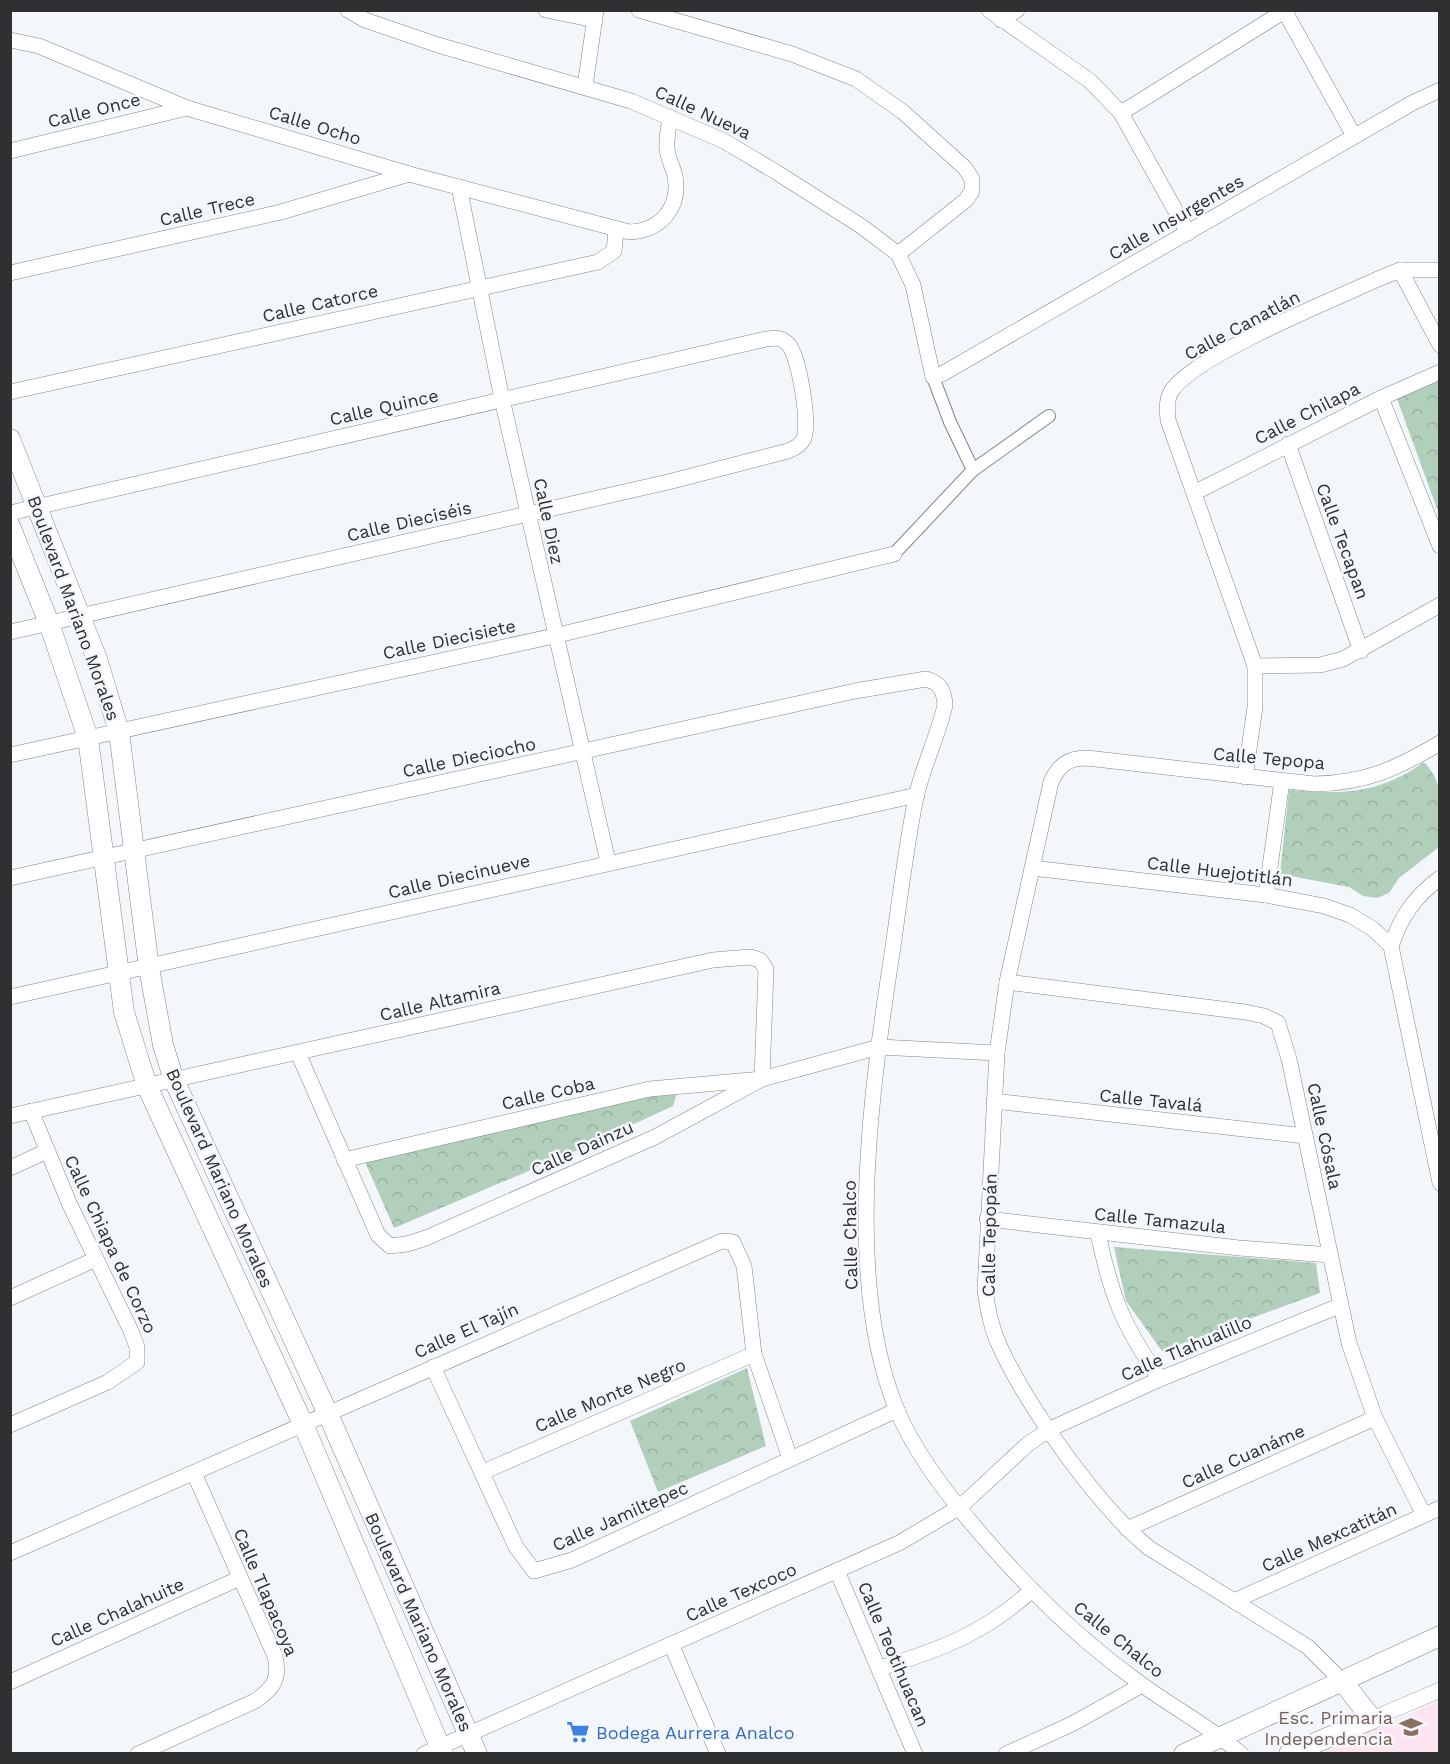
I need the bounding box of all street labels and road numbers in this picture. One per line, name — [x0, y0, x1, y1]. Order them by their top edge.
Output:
street label: Calle Nueva — [652, 81, 754, 143]
street label: Calle Once — [45, 88, 143, 132]
street label: Calle Ocho — [266, 101, 364, 149]
street label: Calle Insurgentes — [1105, 170, 1247, 264]
street label: Calle Trece — [157, 188, 257, 230]
street label: Calle Catorce — [260, 279, 380, 327]
street label: Calle Canatlán — [1181, 286, 1303, 364]
street label: Calle Chilapa — [1251, 377, 1363, 449]
street label: Calle Quince — [328, 384, 440, 430]
street label: Calle Diez — [530, 476, 568, 566]
street label: Calle Tecapan — [1312, 480, 1374, 602]
street label: Boulevard Mariano Morales — [23, 493, 125, 723]
street label: Calle Dieciséis — [345, 496, 473, 546]
street label: Calle Diecisiete — [381, 615, 517, 663]
street label: Calle Dieciocho — [400, 733, 538, 781]
street label: Calle Tepopa — [1212, 743, 1326, 773]
street label: Calle Diecinueve — [386, 849, 532, 903]
street label: Calle Huejotitlán — [1146, 852, 1294, 890]
street label: Calle Altamira — [378, 977, 502, 1025]
street label: Boulevard Mariano Morales — [162, 1065, 278, 1291]
street label: Calle Coba — [500, 1072, 596, 1114]
street label: Calle Cósala — [1303, 1081, 1347, 1191]
street label: Calle Tavalá — [1098, 1084, 1204, 1116]
street label: Calle Dainzu — [528, 1116, 636, 1180]
street label: Calle Chiapa de Corzo — [60, 1152, 162, 1336]
street label: Calle Tepopán — [977, 1173, 1001, 1297]
street label: Calle Chalco — [839, 1180, 861, 1290]
street label: Calle Tamazula — [1093, 1203, 1227, 1237]
street label: Calle El Tajín — [411, 1298, 521, 1362]
street label: Calle Tlahualillo — [1117, 1311, 1255, 1385]
street label: Calle Monte Negro — [531, 1354, 689, 1436]
street label: Calle Cuanáme — [1178, 1419, 1308, 1493]
street label: Calle Jamiltepec — [549, 1477, 691, 1555]
street label: Calle Mexcatitán — [1258, 1498, 1400, 1576]
street label: Boulevard Mariano Morales — [361, 1509, 477, 1735]
street label: Calle Tlapacoya — [230, 1525, 302, 1659]
street label: Calle Texcoco — [682, 1558, 800, 1626]
street label: Calle Chalahuite — [47, 1573, 187, 1651]
street label: Calle Teotihuacan — [854, 1578, 934, 1730]
street label: Calle Chalco — [1070, 1596, 1168, 1682]

